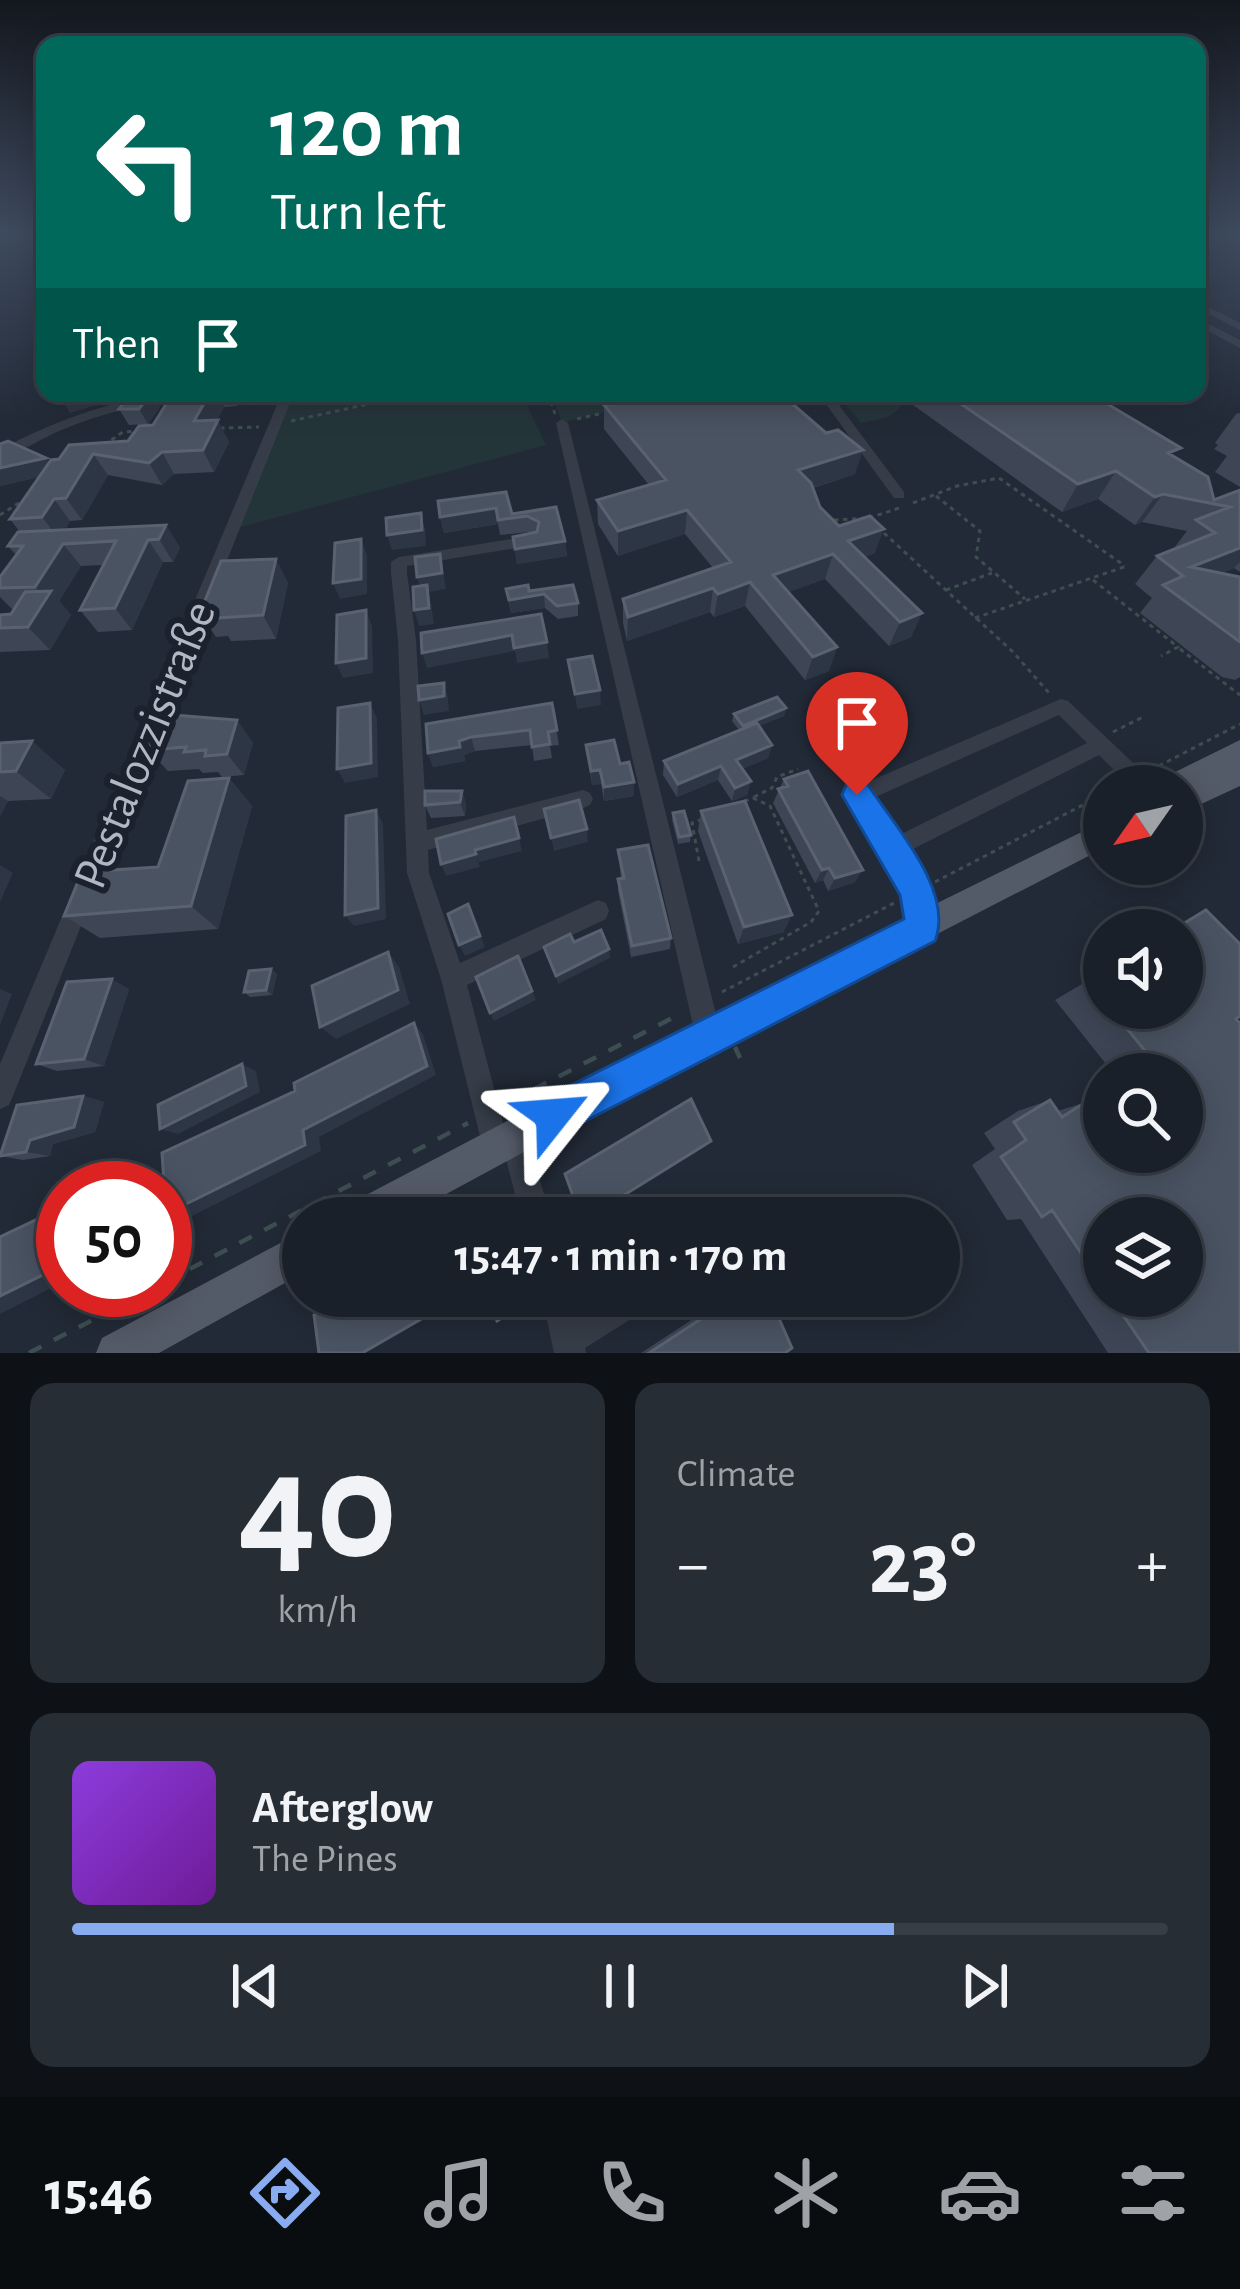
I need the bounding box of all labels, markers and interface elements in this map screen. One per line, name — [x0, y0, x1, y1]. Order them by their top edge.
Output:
icon: left — [72, 84, 228, 240]
text: 120 m — [270, 88, 464, 172]
text: Turn left — [270, 186, 446, 240]
icon: arrive — [185, 312, 251, 378]
text: Then — [72, 322, 161, 367]
street label: Pestalozzistraße — [66, 595, 225, 896]
pin — [806, 672, 908, 795]
icon: arrive — [824, 690, 890, 756]
north arrow — [1083, 765, 1203, 885]
map controls — [1083, 765, 1203, 1317]
button: sound — [1083, 909, 1203, 1029]
position arrow — [490, 1052, 616, 1178]
button: search — [1083, 1053, 1203, 1173]
speed limit sign: 50 — [36, 1161, 192, 1317]
button: layers — [1083, 1197, 1203, 1317]
text: 15:47 · 1 min · 170 m — [455, 1234, 787, 1279]
text: 40 — [238, 1431, 397, 1587]
text: Climate — [677, 1455, 795, 1494]
text: 23° — [869, 1520, 976, 1610]
text: − — [677, 1532, 709, 1598]
text: + — [1136, 1532, 1168, 1598]
text: km/h — [277, 1591, 358, 1630]
text: Afterglow — [252, 1786, 433, 1831]
text: The Pines — [252, 1840, 398, 1879]
icon: previous — [222, 1953, 288, 2019]
icon: pause — [587, 1953, 653, 2019]
icon: next — [952, 1953, 1018, 2019]
icon: directions — [243, 2151, 327, 2235]
icon: music — [417, 2151, 501, 2235]
icon: phone — [590, 2151, 674, 2235]
icon: climate — [764, 2151, 848, 2235]
icon: car — [938, 2151, 1022, 2235]
icon: filters — [1111, 2151, 1195, 2235]
text: 15:46 — [45, 2166, 153, 2220]

